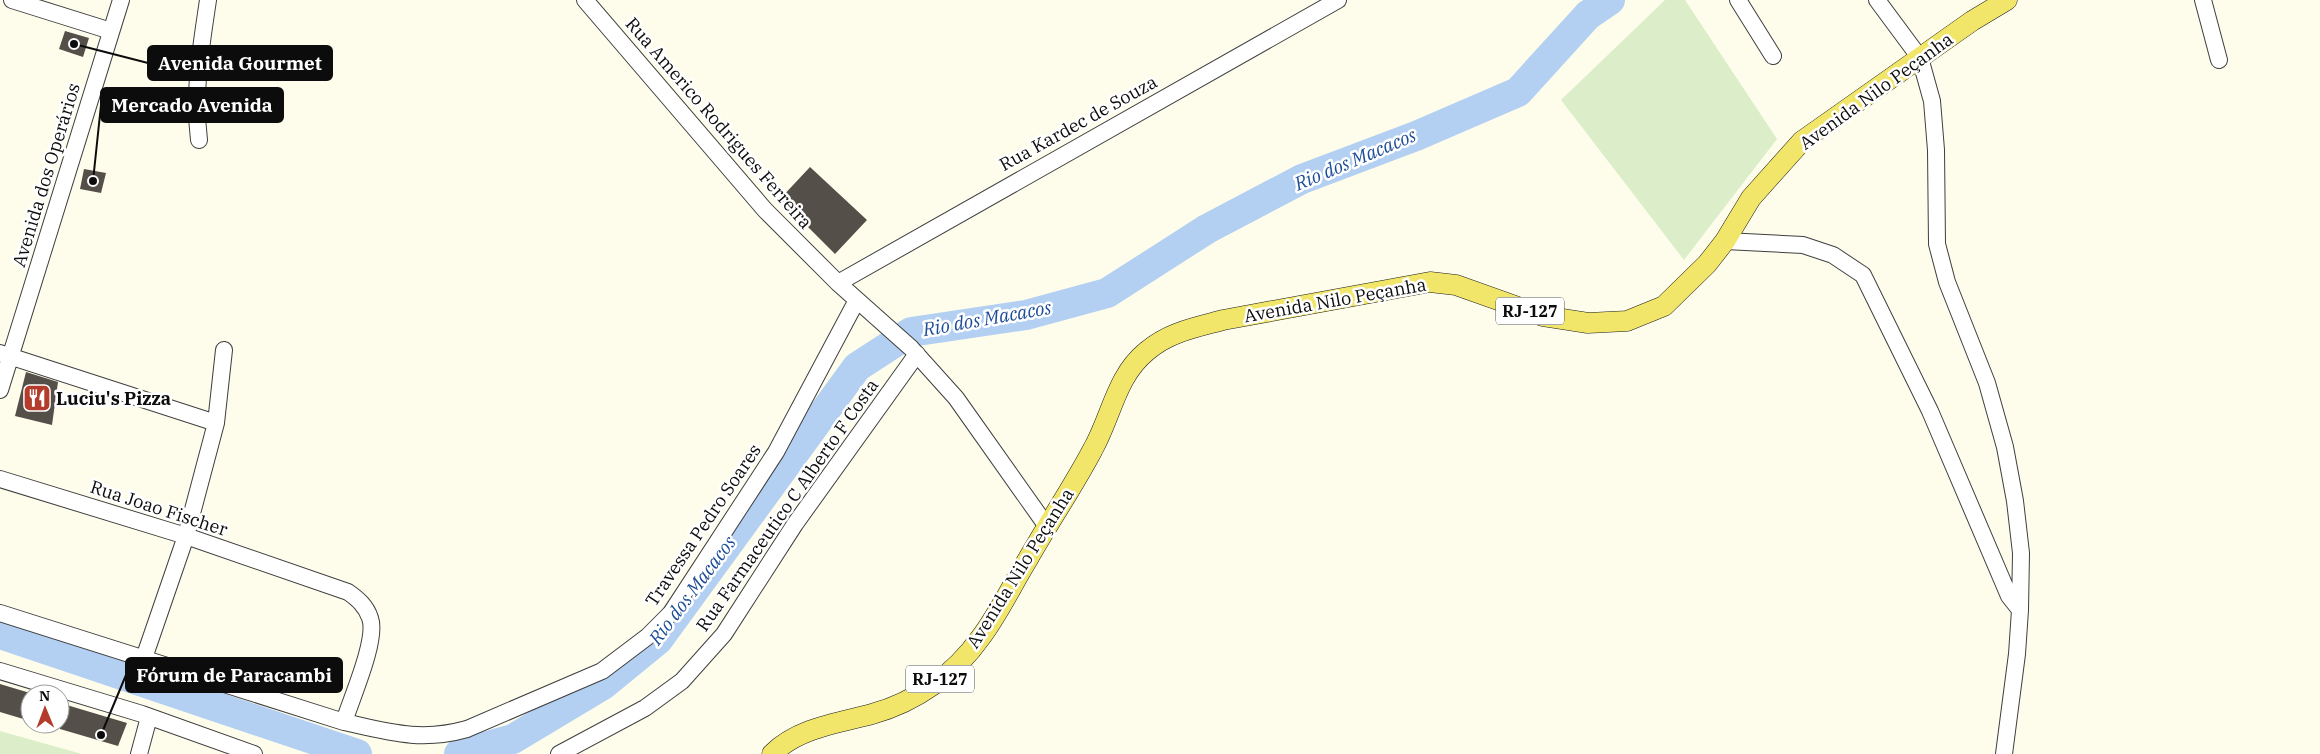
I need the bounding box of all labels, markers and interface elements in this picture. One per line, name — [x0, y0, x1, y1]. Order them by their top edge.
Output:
street label: Rua Americo Rodrigues Ferreira — [621, 12, 817, 234]
street label: Avenida Nilo Peçanha — [1795, 27, 1958, 155]
callout: Avenida Gourmet — [148, 46, 332, 80]
text: Avenida Gourmet — [158, 51, 322, 75]
street label: Rua Kardec de Souza — [995, 70, 1161, 176]
street label: Avenida dos Operários — [7, 80, 85, 270]
callout: Mercado Avenida — [101, 88, 283, 122]
text: Mercado Avenida — [111, 93, 273, 117]
water label: Rio dos Macacos — [1290, 123, 1420, 196]
street label: Avenida Nilo Peçanha — [1242, 273, 1428, 327]
water label: Rio dos Macacos — [920, 295, 1053, 341]
road number: RJ-127 — [1496, 298, 1564, 324]
street label: Rua Farmaceutico C Alberto F Costa — [691, 374, 883, 636]
restaurant icon: Luciu's Pizza — [22, 383, 52, 413]
place label: Luciu's Pizza — [56, 387, 171, 410]
street label: Travessa Pedro Soares — [640, 440, 766, 610]
street label: Rua Joao Fischer — [87, 475, 231, 541]
street label: Avenida Nilo Peçanha — [961, 483, 1079, 652]
water label: Rio dos Macacos — [643, 531, 741, 650]
callout: Fórum de Paracambi — [126, 658, 342, 692]
text: Fórum de Paracambi — [136, 663, 332, 687]
road number: RJ-127 — [906, 666, 974, 692]
north arrow — [20, 684, 70, 734]
text: N — [39, 687, 50, 705]

